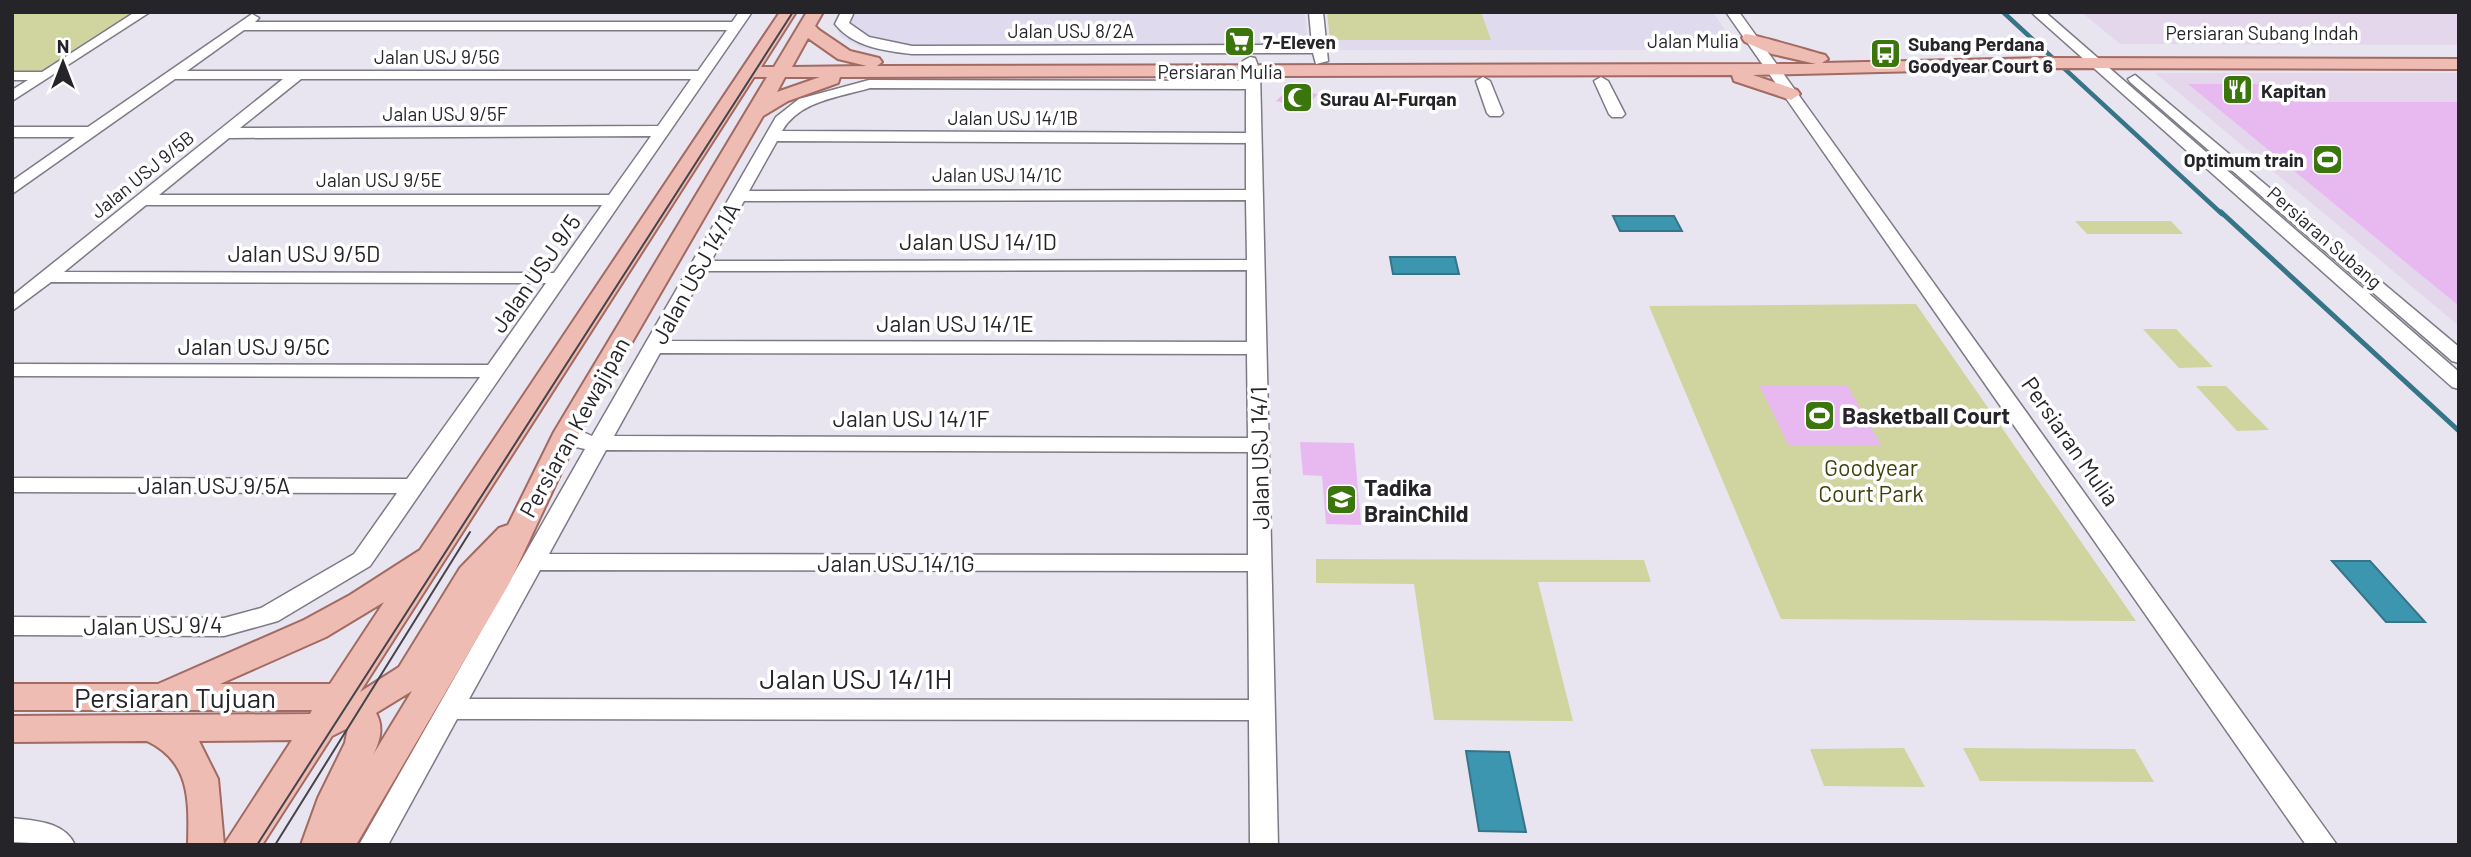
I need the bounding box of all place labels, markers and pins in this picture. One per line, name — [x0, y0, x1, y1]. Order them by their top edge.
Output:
supermarket icon: 7-Eleven — [1223, 24, 1257, 58]
place label: 7-Eleven — [1263, 30, 1336, 53]
place label: Subang Perdana Goodyear Court 6 — [1908, 32, 2053, 77]
bus stop icon: Subang Perdana Goodyear Court 6 — [1868, 37, 1902, 71]
restaurant icon: Kapitan — [2221, 73, 2255, 107]
place label: Kapitan — [2261, 79, 2326, 102]
mosque icon: Surau Al-Furqan — [1280, 81, 1314, 115]
place label: Surau Al-Furqan — [1320, 87, 1457, 110]
sports icon: Optimum train — [2310, 142, 2344, 176]
place label: Optimum train — [2184, 148, 2304, 171]
sports icon: Basketball Court — [1802, 398, 1836, 432]
place label: Basketball Court — [1842, 401, 2010, 429]
place label: Tadika BrainChild — [1364, 473, 1469, 527]
school or university icon: Tadika BrainChild — [1324, 483, 1358, 517]

